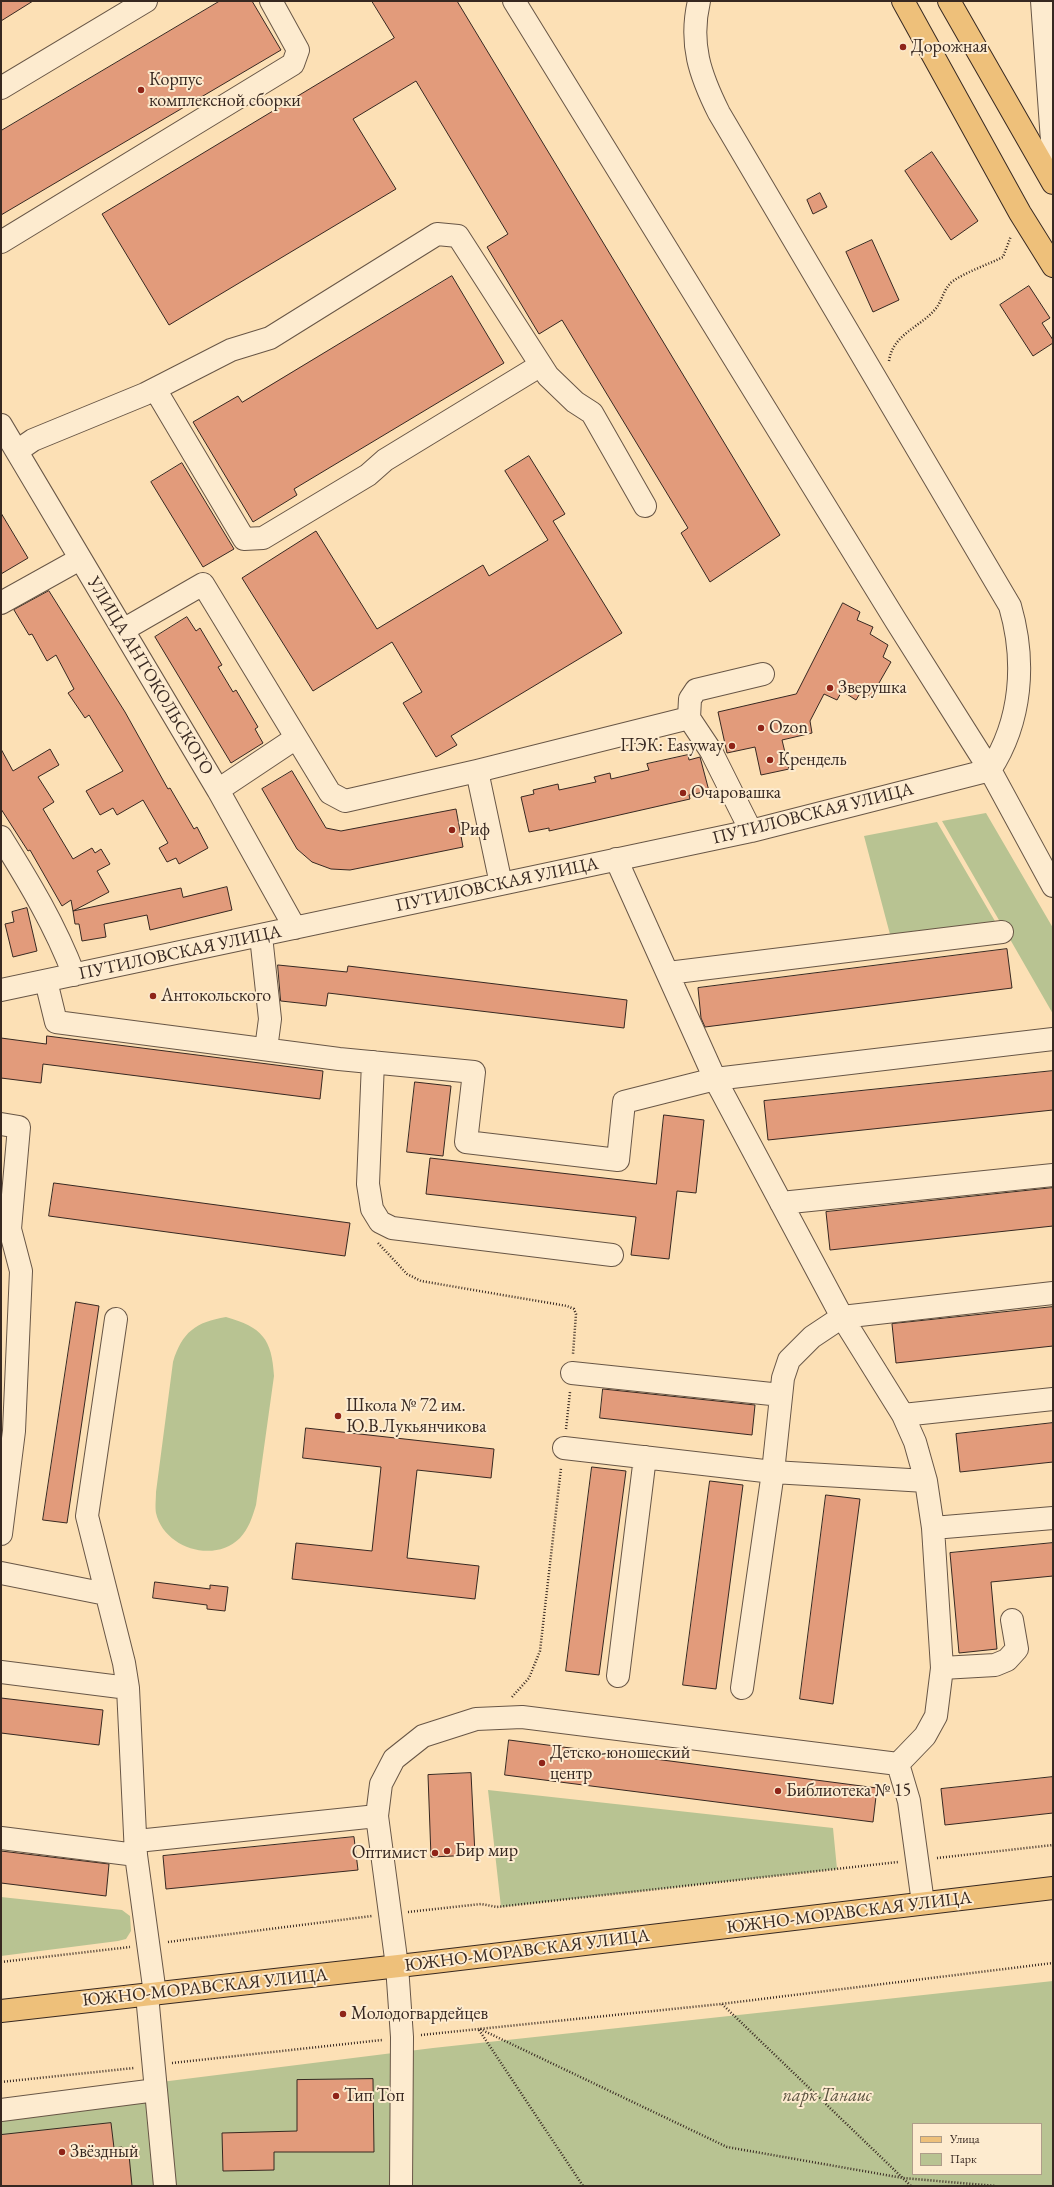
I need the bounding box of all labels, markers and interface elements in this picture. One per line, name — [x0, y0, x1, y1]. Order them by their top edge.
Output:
place label: Дорожная — [911, 36, 988, 58]
marker: Дорожная — [898, 42, 908, 52]
place label: Корпус комплексной сборки — [149, 69, 301, 112]
marker: Корпус комплексной сборки — [136, 85, 146, 95]
street label: УЛИЦА АНТОКОЛЬСКОГО — [82, 573, 218, 779]
place label: Зверушка — [838, 677, 907, 699]
marker: Зверушка — [825, 683, 835, 693]
place label: Ozon — [769, 717, 808, 739]
marker: Ozon — [756, 723, 766, 733]
place label: ПЭК: Easyway — [620, 735, 724, 757]
marker: ПЭК: Easyway — [727, 741, 737, 751]
place label: Крендель — [778, 749, 847, 771]
marker: Крендель — [765, 755, 775, 765]
street label: ПУТИЛОВСКАЯ УЛИЦА — [710, 779, 916, 849]
place label: Очаровашка — [691, 782, 781, 804]
marker: Очаровашка — [678, 788, 688, 798]
place label: Риф — [460, 819, 490, 841]
marker: Риф — [447, 825, 457, 835]
street label: ПУТИЛОВСКАЯ УЛИЦА — [394, 853, 600, 917]
street label: ПУТИЛОВСКАЯ УЛИЦА — [77, 921, 283, 985]
place label: Антокольского — [161, 985, 271, 1007]
marker: Антокольского — [148, 991, 158, 1001]
place label: Школа № 72 им. Ю.В.Лукьянчикова — [346, 1395, 486, 1438]
marker: Школа № 72 им. Ю.В.Лукьянчикова — [333, 1411, 343, 1421]
place label: Детско-юношеский центр — [550, 1742, 690, 1784]
marker: Детско-юношеский центр — [537, 1758, 547, 1768]
place label: Библиотека № 15 — [786, 1780, 911, 1802]
marker: Библиотека № 15 — [773, 1786, 783, 1796]
place label: Бир мир — [455, 1840, 518, 1862]
place label: Оптимист — [352, 1842, 427, 1864]
marker: Бир мир — [442, 1846, 452, 1856]
marker: Оптимист — [430, 1848, 440, 1858]
street label: ЮЖНО-МОРАВСКАЯ УЛИЦА — [725, 1887, 973, 1939]
street label: ЮЖНО-МОРАВСКАЯ УЛИЦА — [403, 1925, 651, 1977]
street label: ЮЖНО-МОРАВСКАЯ УЛИЦА — [81, 1964, 329, 2012]
place label: Молодогвардейцев — [351, 2003, 488, 2025]
marker: Молодогвардейцев — [338, 2009, 348, 2019]
place label: Тип Топ — [344, 2085, 405, 2107]
park label: парк Танаис — [782, 2085, 872, 2107]
marker: Тип Топ — [331, 2091, 341, 2101]
legend — [912, 2123, 1042, 2175]
text: Улица — [950, 2131, 980, 2147]
place label: Звёздный — [70, 2141, 139, 2163]
marker: Звёздный — [57, 2147, 67, 2157]
text: Парк — [950, 2151, 977, 2167]

